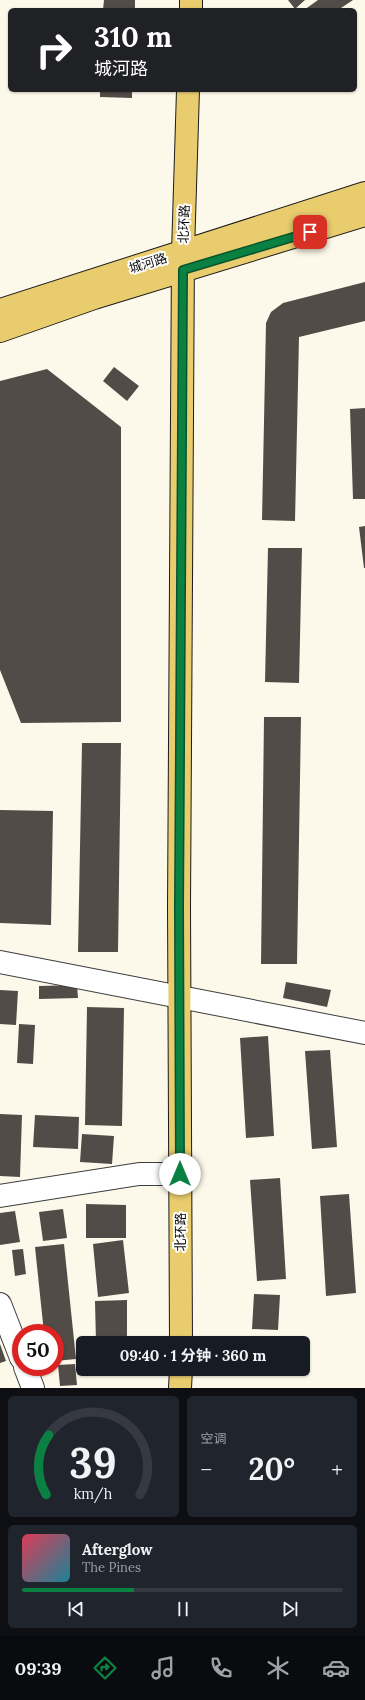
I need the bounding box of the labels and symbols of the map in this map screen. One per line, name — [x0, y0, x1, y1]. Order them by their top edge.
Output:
street label: 北环路 — [175, 204, 193, 244]
pin — [293, 215, 327, 249]
street label: 城河路 — [127, 249, 169, 277]
position arrow — [159, 1153, 201, 1195]
street label: 北环路 — [172, 1212, 189, 1252]
speed limit sign: 50 — [12, 1324, 64, 1376]

